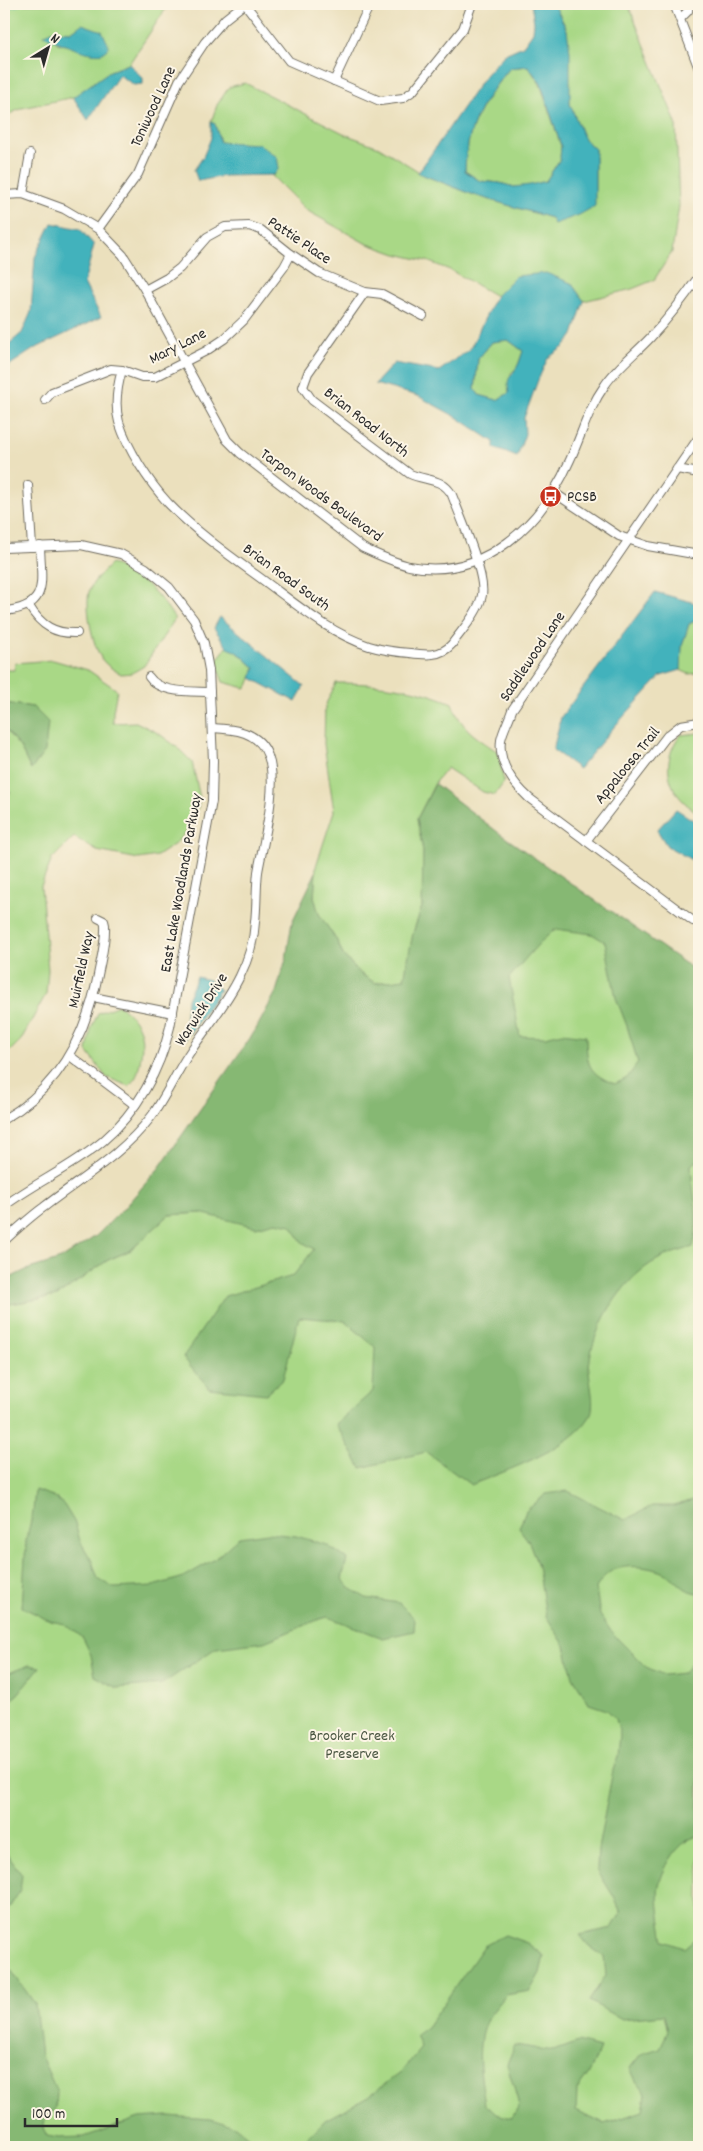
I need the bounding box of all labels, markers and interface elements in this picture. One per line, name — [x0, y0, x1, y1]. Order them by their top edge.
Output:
north arrow — [22, 22, 72, 72]
text: N — [46, 29, 63, 49]
street label: Toniwood Lane — [125, 63, 183, 151]
street label: Pattie Place — [263, 211, 335, 271]
street label: Mary Lane — [145, 323, 211, 371]
street label: Brian Road North — [318, 382, 414, 464]
street label: Tarpon Woods Boulevard — [255, 444, 387, 548]
bus stop icon: PCSB — [539, 485, 563, 509]
place label: PCSB — [567, 486, 597, 509]
street label: Brian Road South — [238, 538, 334, 618]
street label: Saddlewood Lane — [494, 607, 572, 707]
street label: Appaloosa Trail — [590, 722, 666, 810]
street label: East Lake Woodlands Parkway — [155, 791, 209, 974]
street label: Muirfield Way — [63, 929, 101, 1010]
street label: Warwick Drive — [170, 969, 234, 1051]
park label: Brooker Creek Preserve — [309, 1725, 395, 1766]
scale bar — [25, 2096, 118, 2128]
text: 100 m — [32, 2104, 65, 2126]

